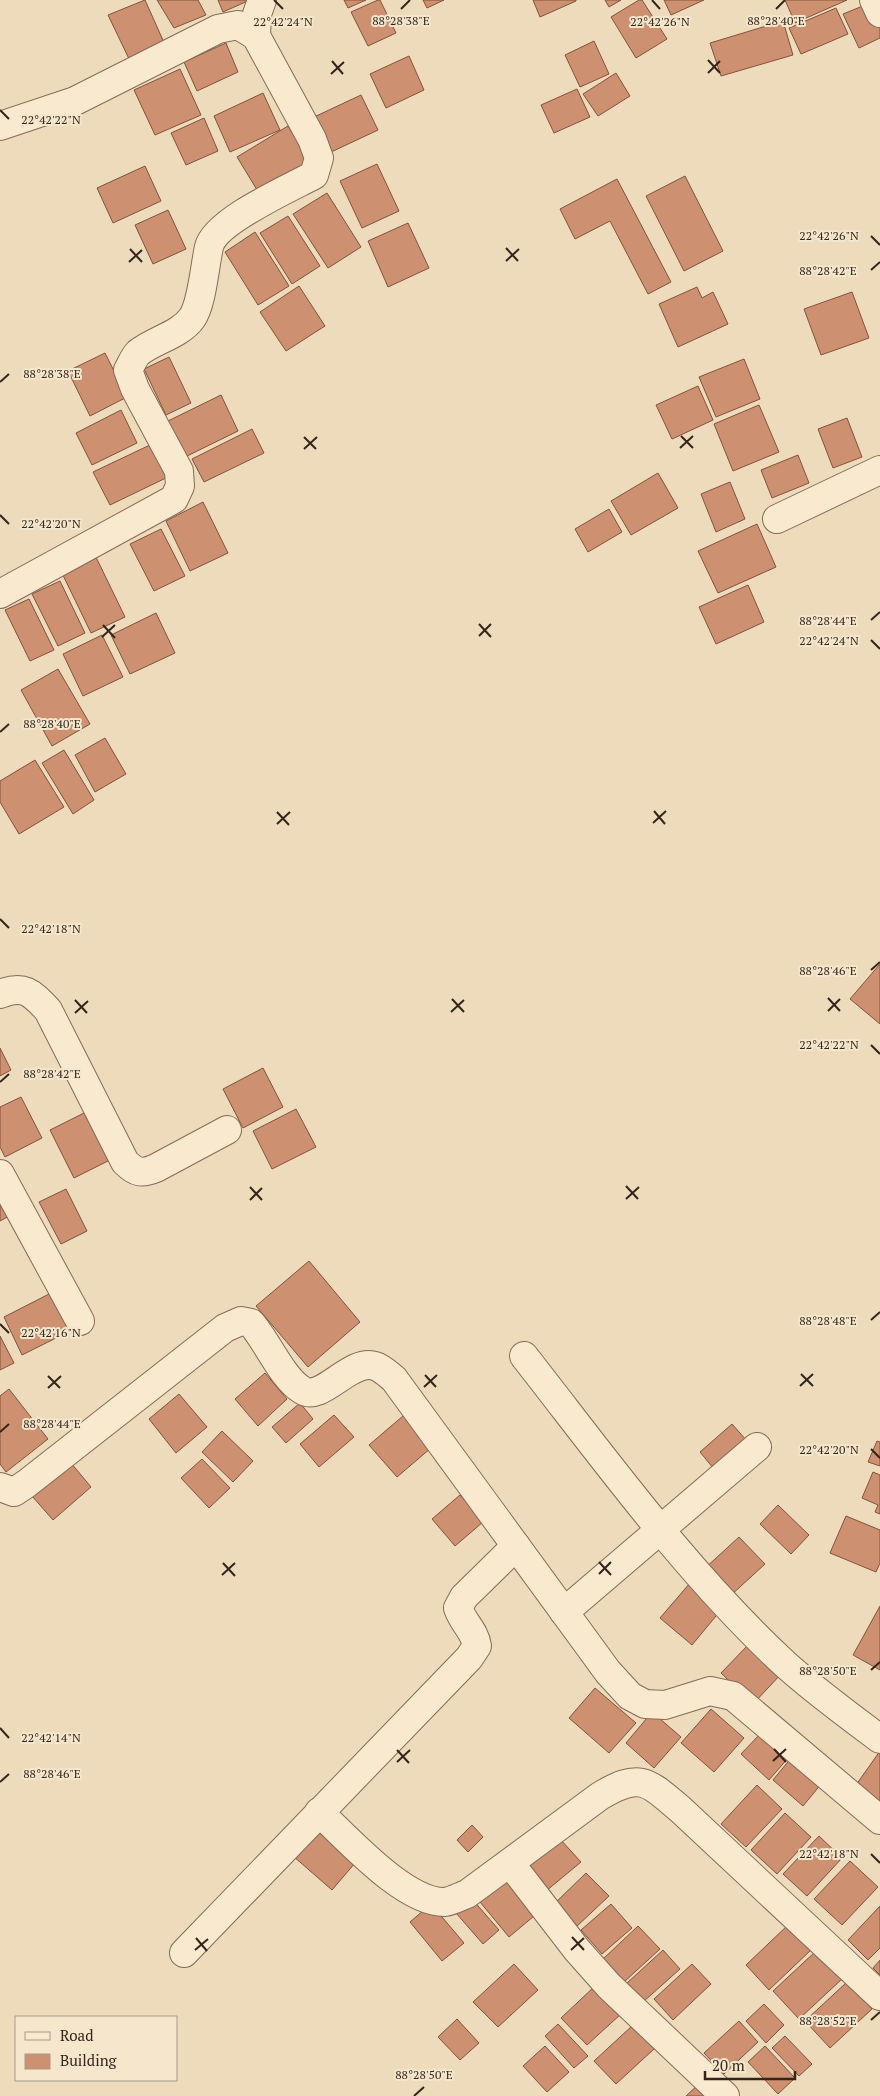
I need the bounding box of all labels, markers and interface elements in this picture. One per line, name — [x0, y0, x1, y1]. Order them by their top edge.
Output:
text: 88°28'38"E — [372, 13, 430, 28]
text: 88°28'40"E — [747, 13, 805, 28]
text: 22°42'24"N — [253, 14, 313, 29]
text: 22°42'26"N — [630, 14, 690, 29]
text: 22°42'22"N — [21, 112, 81, 127]
text: 22°42'26"N — [799, 228, 859, 243]
text: 88°28'42"E — [799, 263, 857, 278]
text: 88°28'38"E — [23, 366, 81, 381]
text: 22°42'20"N — [21, 516, 81, 531]
text: 88°28'44"E — [799, 613, 857, 628]
text: 22°42'24"N — [799, 633, 859, 648]
text: 88°28'40"E — [23, 716, 81, 731]
text: 22°42'18"N — [21, 921, 81, 936]
text: 88°28'46"E — [799, 963, 857, 978]
text: 22°42'22"N — [799, 1037, 859, 1052]
text: 88°28'42"E — [23, 1066, 81, 1081]
text: 88°28'48"E — [799, 1313, 857, 1328]
text: 22°42'16"N — [21, 1325, 81, 1340]
text: 88°28'44"E — [23, 1416, 81, 1431]
text: 22°42'20"N — [799, 1442, 859, 1457]
text: 88°28'50"E — [799, 1663, 857, 1678]
text: 22°42'14"N — [21, 1730, 81, 1745]
text: 88°28'46"E — [23, 1766, 81, 1781]
text: 22°42'18"N — [799, 1846, 859, 1861]
text: 88°28'52"E — [799, 2013, 857, 2028]
legend — [15, 2016, 178, 2081]
text: Road — [60, 2025, 93, 2045]
scale bar — [705, 2048, 795, 2080]
text: Building — [60, 2050, 118, 2070]
text: 20 m — [712, 2055, 745, 2075]
text: 88°28'50"E — [395, 2067, 453, 2082]

